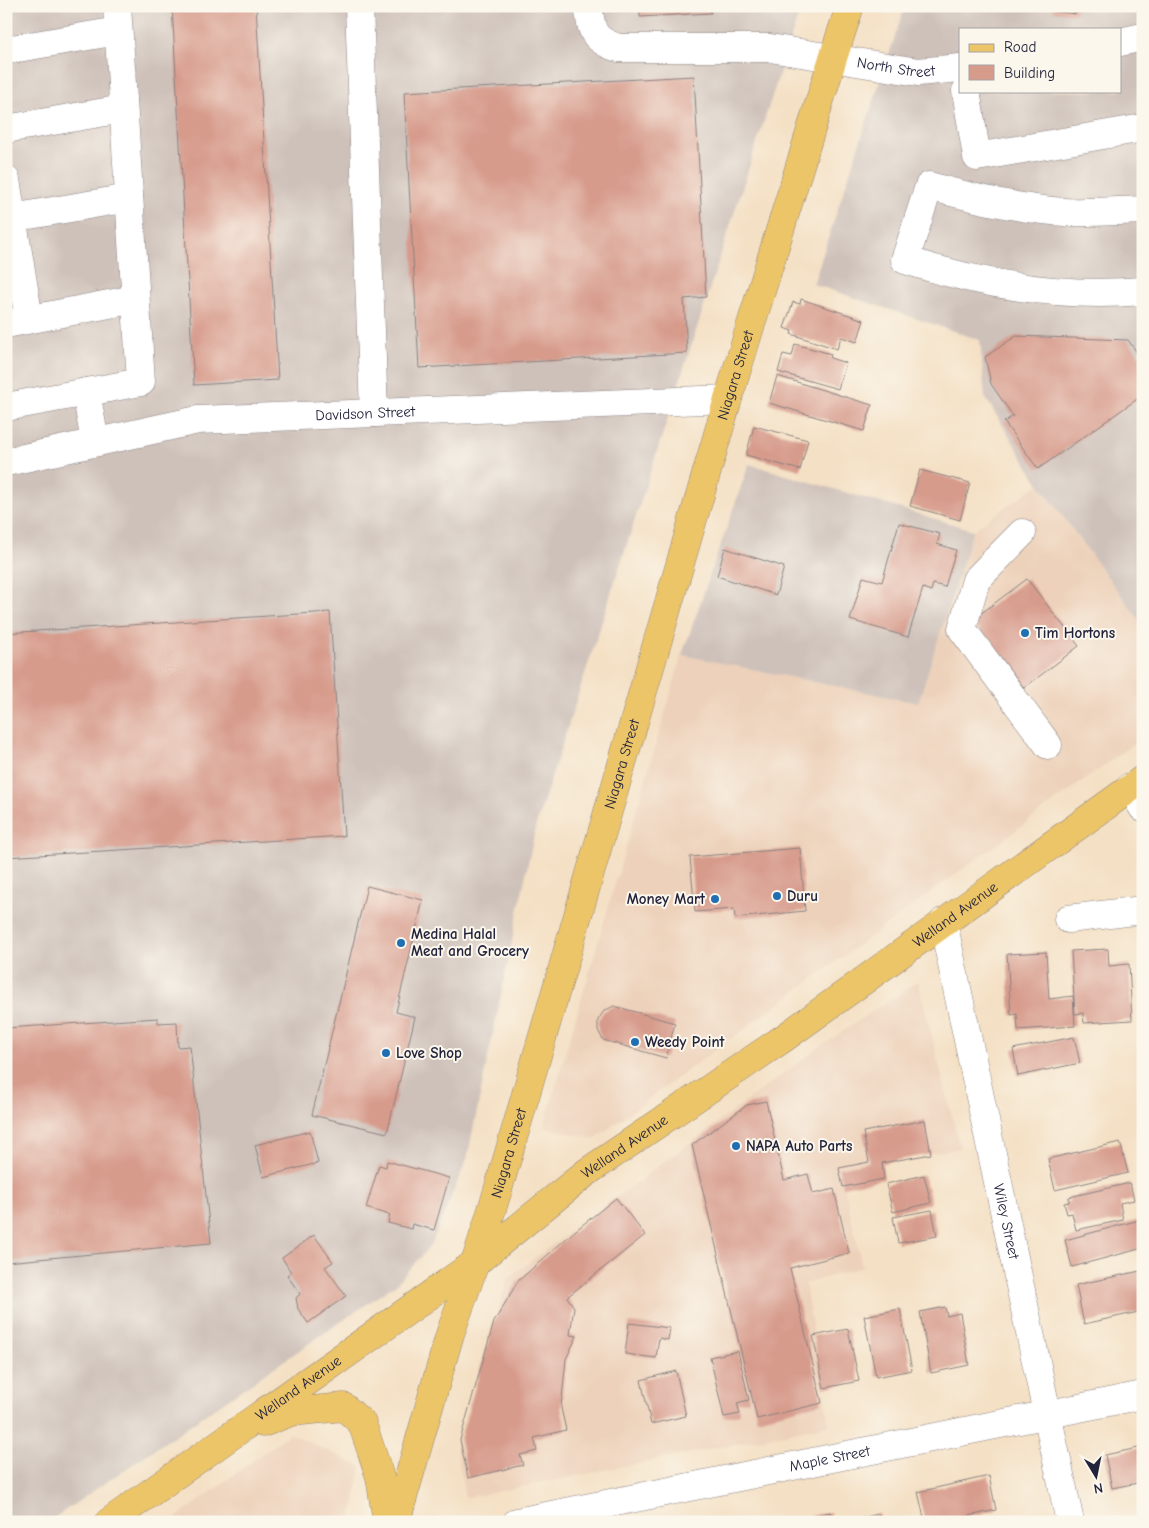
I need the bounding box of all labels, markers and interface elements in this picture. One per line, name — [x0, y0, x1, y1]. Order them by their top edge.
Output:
legend — [959, 28, 1122, 92]
text: Road — [1004, 38, 1036, 56]
street label: North Street — [856, 53, 937, 81]
text: Building — [1004, 64, 1055, 82]
street label: Niagara Street — [713, 328, 758, 422]
street label: Davidson Street — [315, 402, 416, 424]
place label: Tim Hortons — [1035, 624, 1115, 642]
marker: Tim Hortons — [1019, 627, 1031, 639]
street label: Niagara Street — [600, 716, 644, 811]
street label: Welland Avenue — [909, 877, 1002, 951]
place label: Duru — [787, 887, 818, 905]
place label: Money Mart — [627, 890, 706, 908]
marker: Duru — [771, 890, 783, 902]
marker: Money Mart — [709, 893, 721, 905]
place label: Medina Halal Meat and Grocery — [411, 925, 529, 960]
marker: Medina Halal Meat and Grocery — [395, 937, 407, 949]
place label: Weedy Point — [645, 1033, 726, 1051]
marker: Weedy Point — [629, 1036, 641, 1048]
place label: Love Shop — [396, 1044, 462, 1062]
marker: Love Shop — [380, 1047, 392, 1059]
street label: Niagara Street — [487, 1105, 531, 1200]
street label: Welland Avenue — [578, 1110, 672, 1182]
place label: NAPA Auto Parts — [746, 1137, 852, 1155]
marker: NAPA Auto Parts — [730, 1140, 742, 1152]
street label: Wiley Street — [990, 1182, 1023, 1261]
street label: Welland Avenue — [252, 1351, 345, 1424]
street label: Maple Street — [788, 1441, 872, 1476]
north arrow — [1072, 1450, 1122, 1500]
text: N — [1092, 1479, 1104, 1497]

